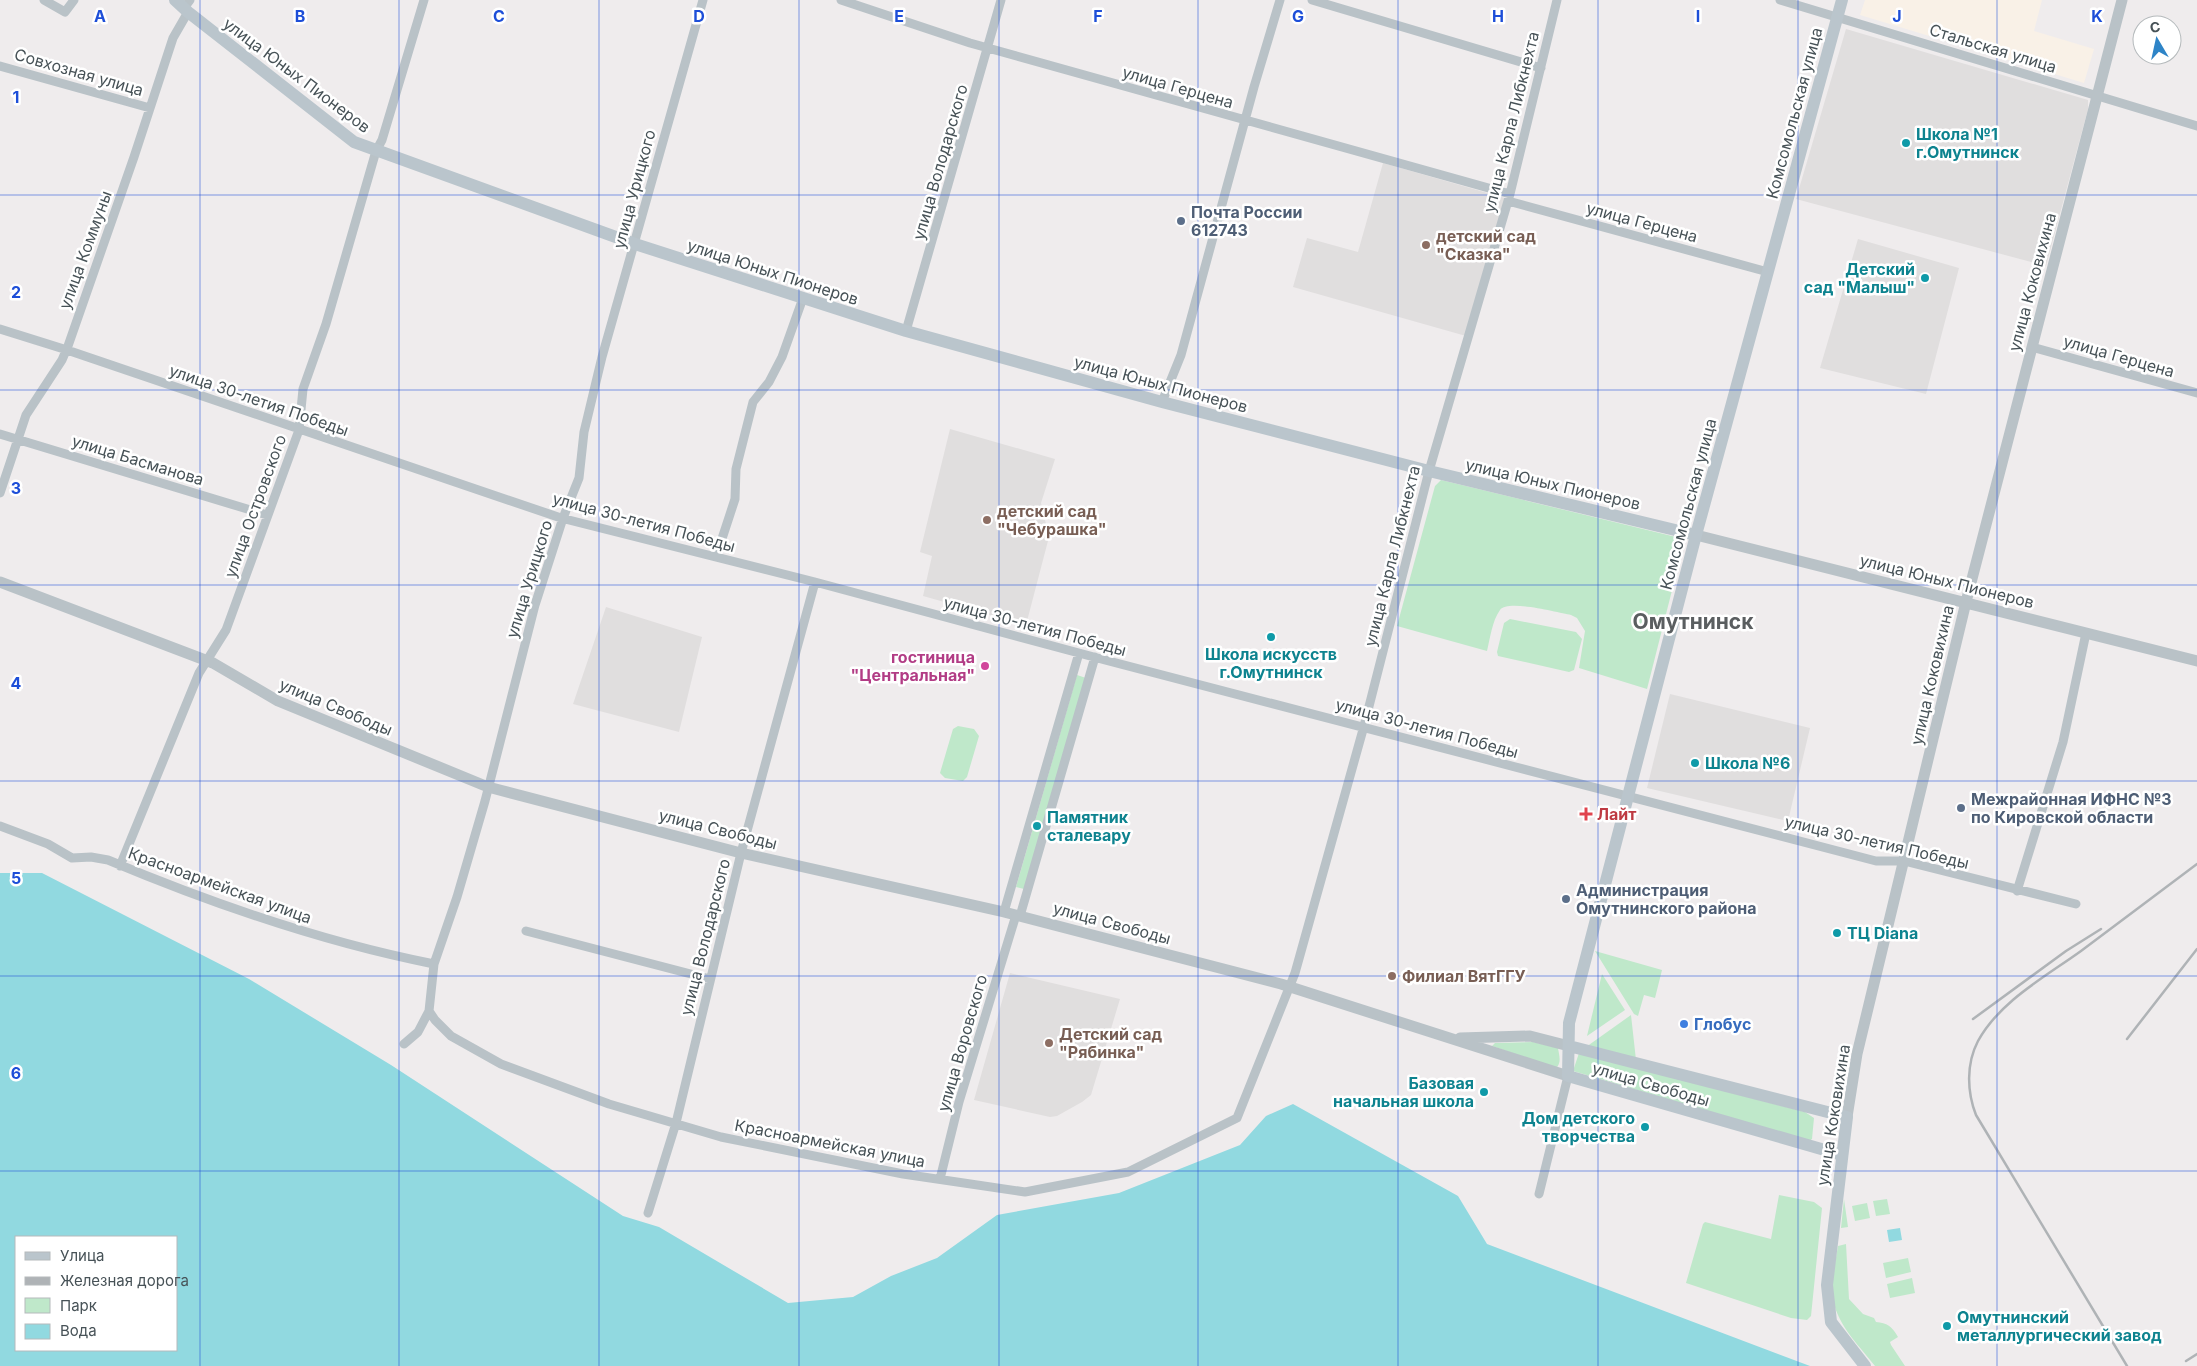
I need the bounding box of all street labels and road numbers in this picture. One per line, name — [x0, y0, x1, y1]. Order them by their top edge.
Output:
street label: улица Юных Пионеров — [220, 13, 374, 137]
street label: Стальская улица — [1927, 19, 2059, 77]
street label: Комсомольская улица — [1762, 25, 1826, 201]
street label: улица Карла Либкнехта — [1479, 29, 1543, 215]
street label: Совхозная улица — [12, 44, 146, 100]
street label: улица Герцена — [1120, 62, 1236, 112]
street label: улица Володарского — [908, 82, 972, 242]
street label: улица Урицкого — [608, 127, 660, 251]
street label: улица Коммуны — [54, 188, 116, 312]
street label: улица Герцена — [1584, 198, 1700, 246]
street label: улица Коковихина — [2004, 210, 2060, 354]
street label: улица Юных Пионеров — [685, 235, 861, 309]
street label: улица Герцена — [2061, 331, 2177, 381]
street label: улица Юных Пионеров — [1072, 351, 1250, 417]
street label: улица 30-летия Победы — [167, 360, 351, 440]
street label: Комсомольская улица — [1656, 416, 1720, 592]
street label: улица Басманова — [70, 430, 206, 490]
street label: улица Островского — [220, 432, 290, 580]
street label: улица Юных Пионеров — [1464, 454, 1642, 514]
street label: улица Карла Либкнехта — [1360, 463, 1424, 649]
street label: улица 30-летия Победы — [550, 488, 738, 556]
street label: улица Урицкого — [502, 518, 556, 640]
street label: улица Юных Пионеров — [1858, 550, 2036, 612]
street label: улица 30-летия Победы — [941, 592, 1129, 660]
street label: улица Коковихина — [1906, 603, 1958, 747]
street label: улица Свободы — [276, 674, 396, 740]
street label: улица 30-летия Победы — [1333, 694, 1521, 762]
street label: улица Свободы — [657, 805, 779, 853]
street label: улица 30-летия Победы — [1783, 811, 1971, 873]
street label: Красноармейская улица — [126, 843, 314, 927]
street label: улица Володарского — [676, 856, 734, 1018]
street label: улица Свободы — [1051, 898, 1173, 948]
street label: улица Воровского — [933, 972, 991, 1114]
street label: улица Коковихина — [1812, 1043, 1854, 1187]
street label: улица Свободы — [1590, 1058, 1712, 1110]
street label: Красноармейская улица — [733, 1115, 927, 1171]

